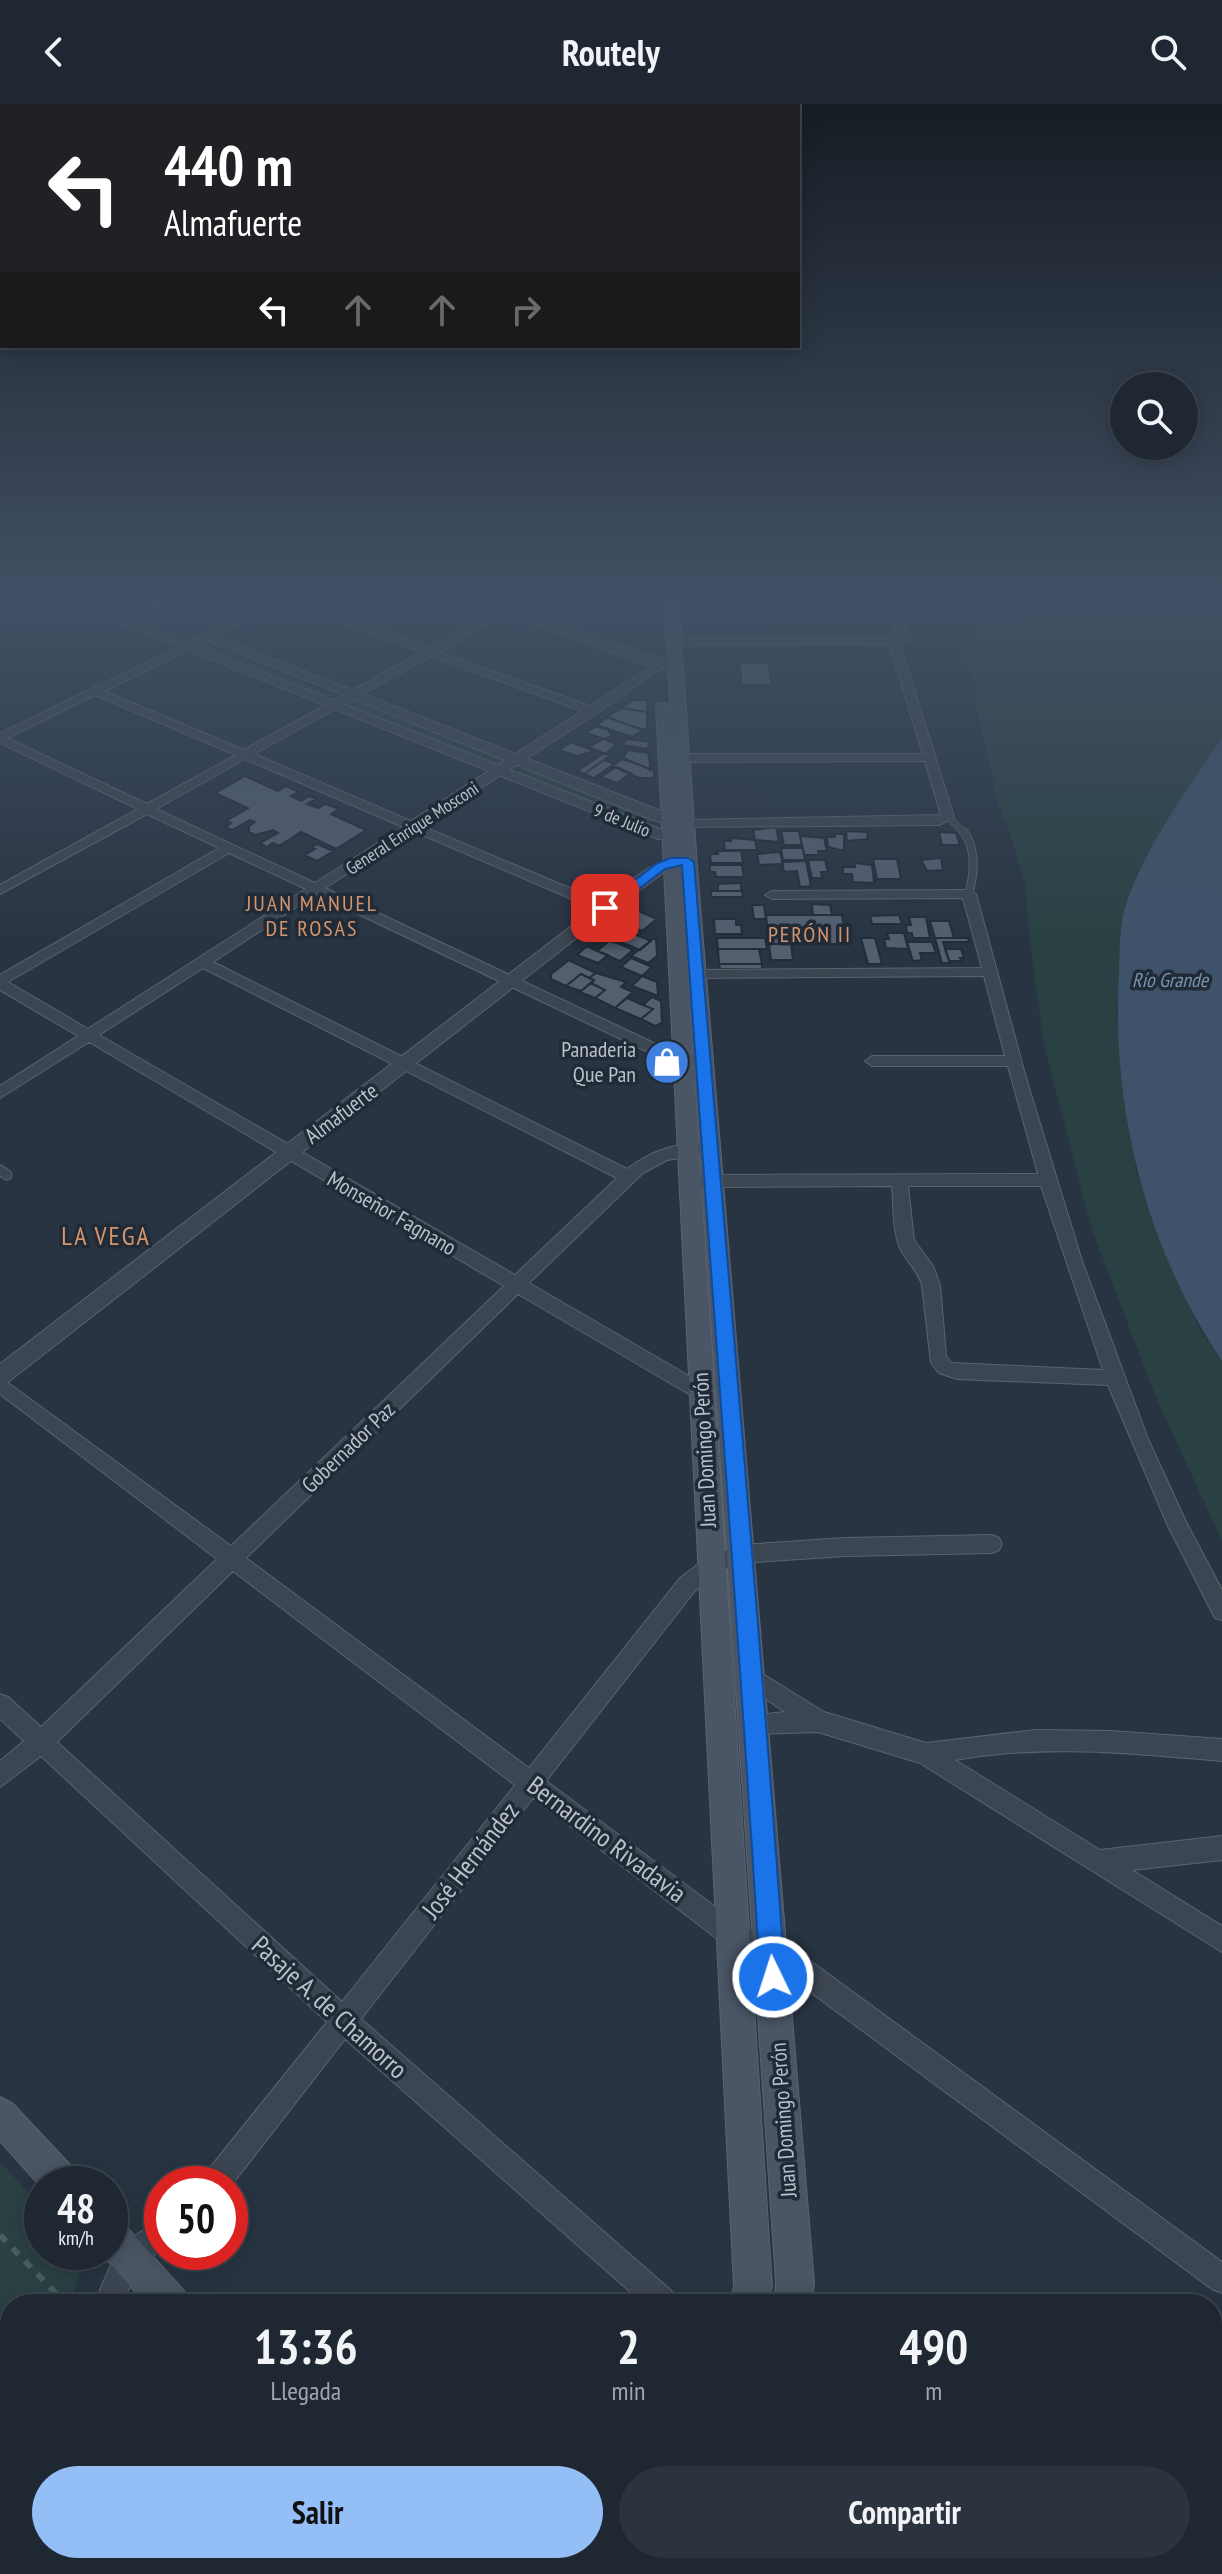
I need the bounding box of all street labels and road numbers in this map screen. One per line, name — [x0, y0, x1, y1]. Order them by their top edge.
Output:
street label: General Enrique Mosconi — [341, 776, 483, 880]
street label: 9 de Julio — [590, 798, 654, 842]
street label: Almafuerte — [299, 1076, 383, 1150]
street label: Monseñor Fagnano — [322, 1165, 462, 1261]
street label: Juan Domingo Perón — [686, 1372, 722, 1529]
street label: Gobernador Paz — [295, 1395, 401, 1498]
street label: Bernardino Rivadavia — [521, 1768, 693, 1910]
street label: José Hernández — [414, 1795, 526, 1926]
street label: Pasaje A. de Chamorro — [245, 1929, 415, 2085]
street label: Juan Domingo Perón — [764, 2042, 802, 2199]

